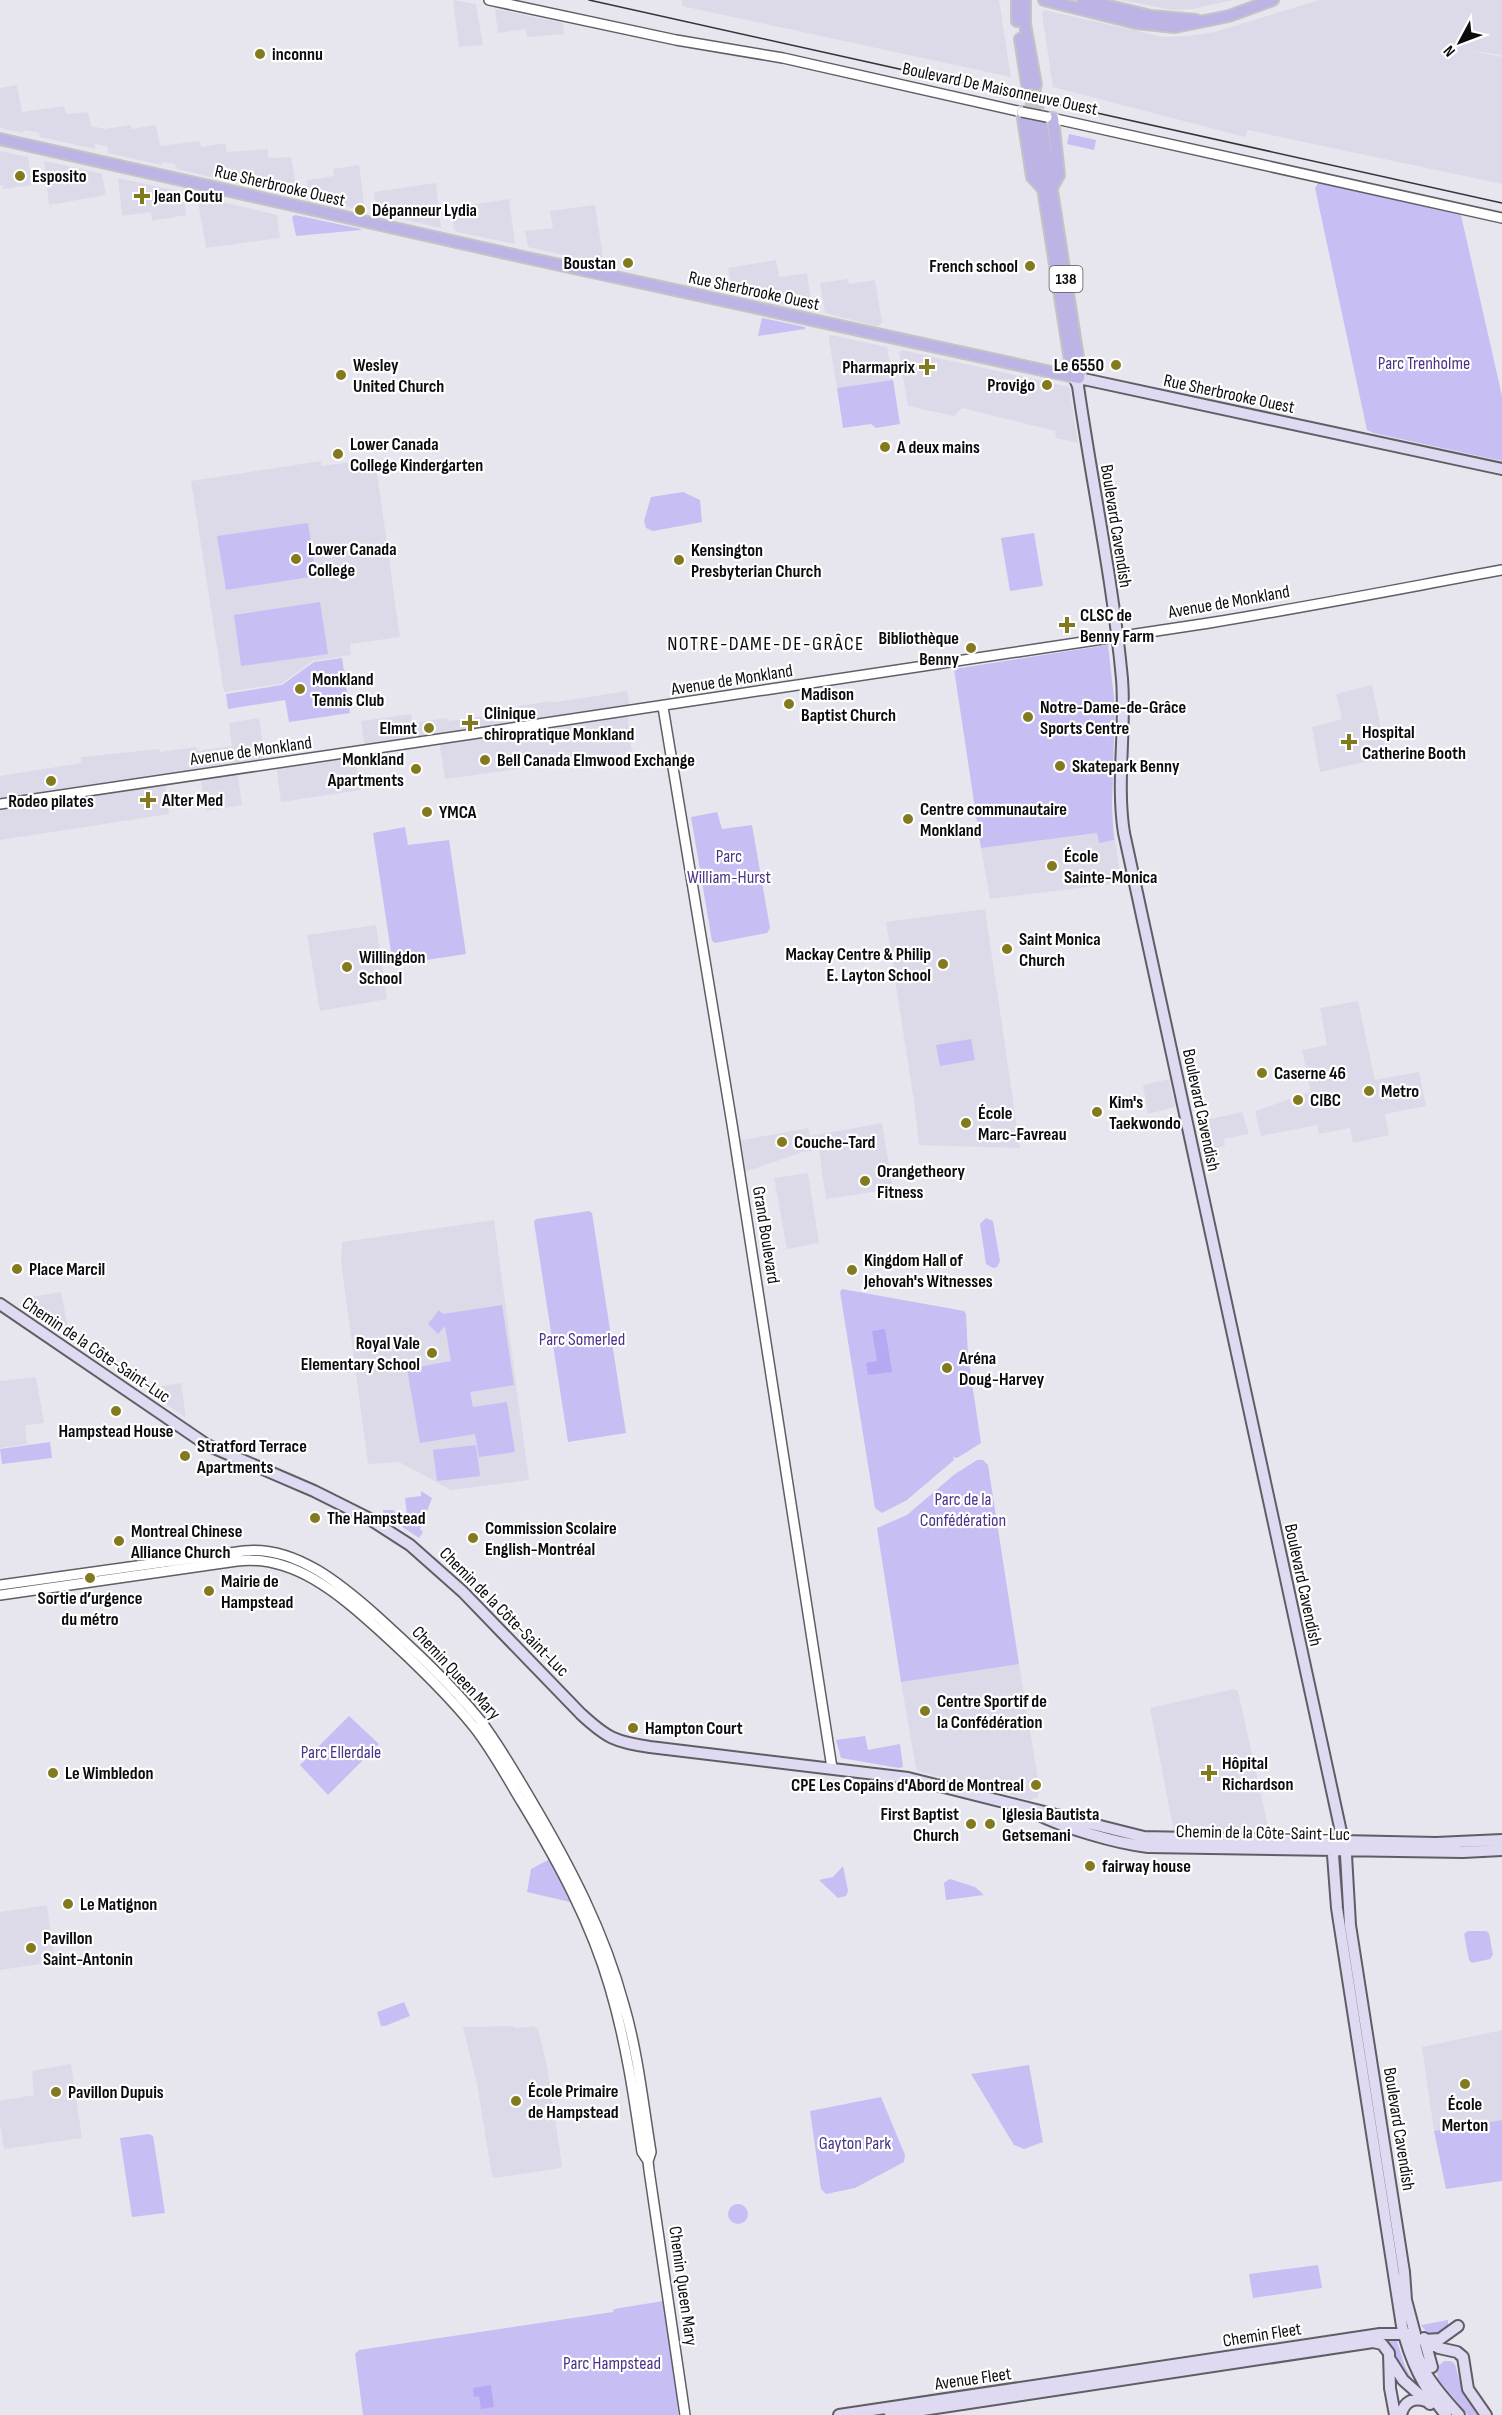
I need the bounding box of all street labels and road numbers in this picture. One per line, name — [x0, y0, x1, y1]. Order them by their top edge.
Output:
street label: Boulevard De Maisonneuve Ouest — [901, 58, 1100, 120]
street label: Rue Sherbrooke Ouest — [213, 161, 348, 211]
road number: 138 — [1050, 266, 1082, 292]
street label: Rue Sherbrooke Ouest — [687, 267, 822, 315]
street label: Rue Sherbrooke Ouest — [1162, 370, 1297, 418]
street label: Boulevard Cavendish — [1096, 463, 1136, 589]
street label: Avenue de Monkland — [1166, 581, 1291, 623]
street label: Avenue de Monkland — [669, 660, 794, 700]
street label: Avenue de Monkland — [188, 732, 313, 770]
street label: Boulevard Cavendish — [1178, 1047, 1224, 1173]
street label: Grand Boulevard — [748, 1185, 784, 1285]
street label: Chemin de la Côte-Saint-Luc — [18, 1293, 174, 1407]
street label: Boulevard Cavendish — [1280, 1522, 1326, 1648]
street label: Chemin de la Côte-Saint-Luc — [435, 1543, 573, 1681]
street label: Chemin Queen Mary — [407, 1622, 505, 1724]
street label: Chemin de la Côte-Saint-Luc — [1176, 1821, 1350, 1845]
street label: Boulevard Cavendish — [1379, 2066, 1419, 2192]
street label: Chemin Queen Mary — [664, 2225, 702, 2347]
street label: Chemin Fleet — [1221, 2318, 1303, 2352]
street label: Avenue Fleet — [932, 2363, 1013, 2395]

